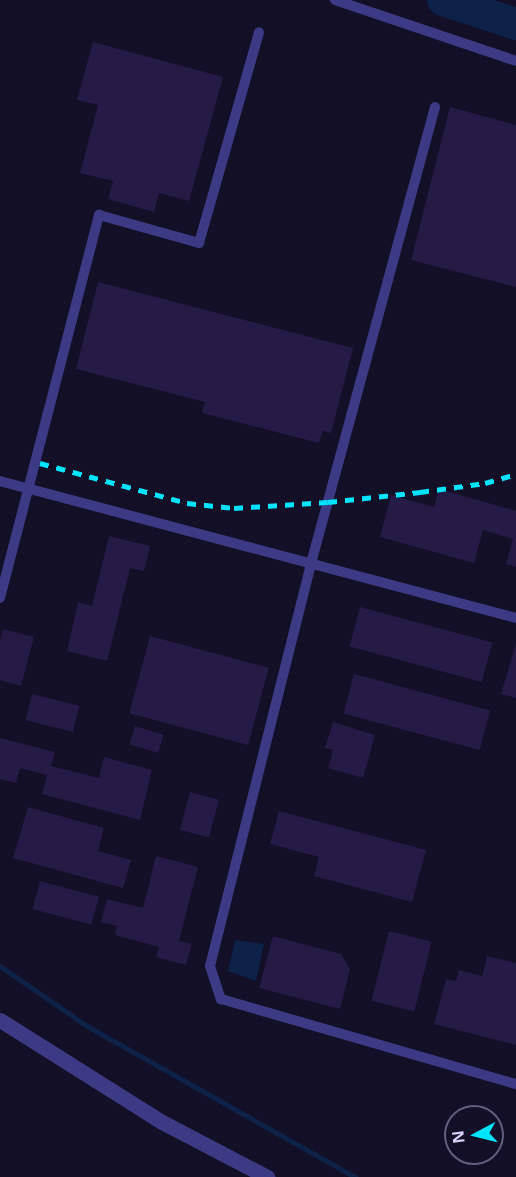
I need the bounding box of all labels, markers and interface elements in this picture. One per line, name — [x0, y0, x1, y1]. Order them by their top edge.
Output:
north arrow — [444, 1105, 504, 1165]
text: N — [446, 1129, 470, 1145]

